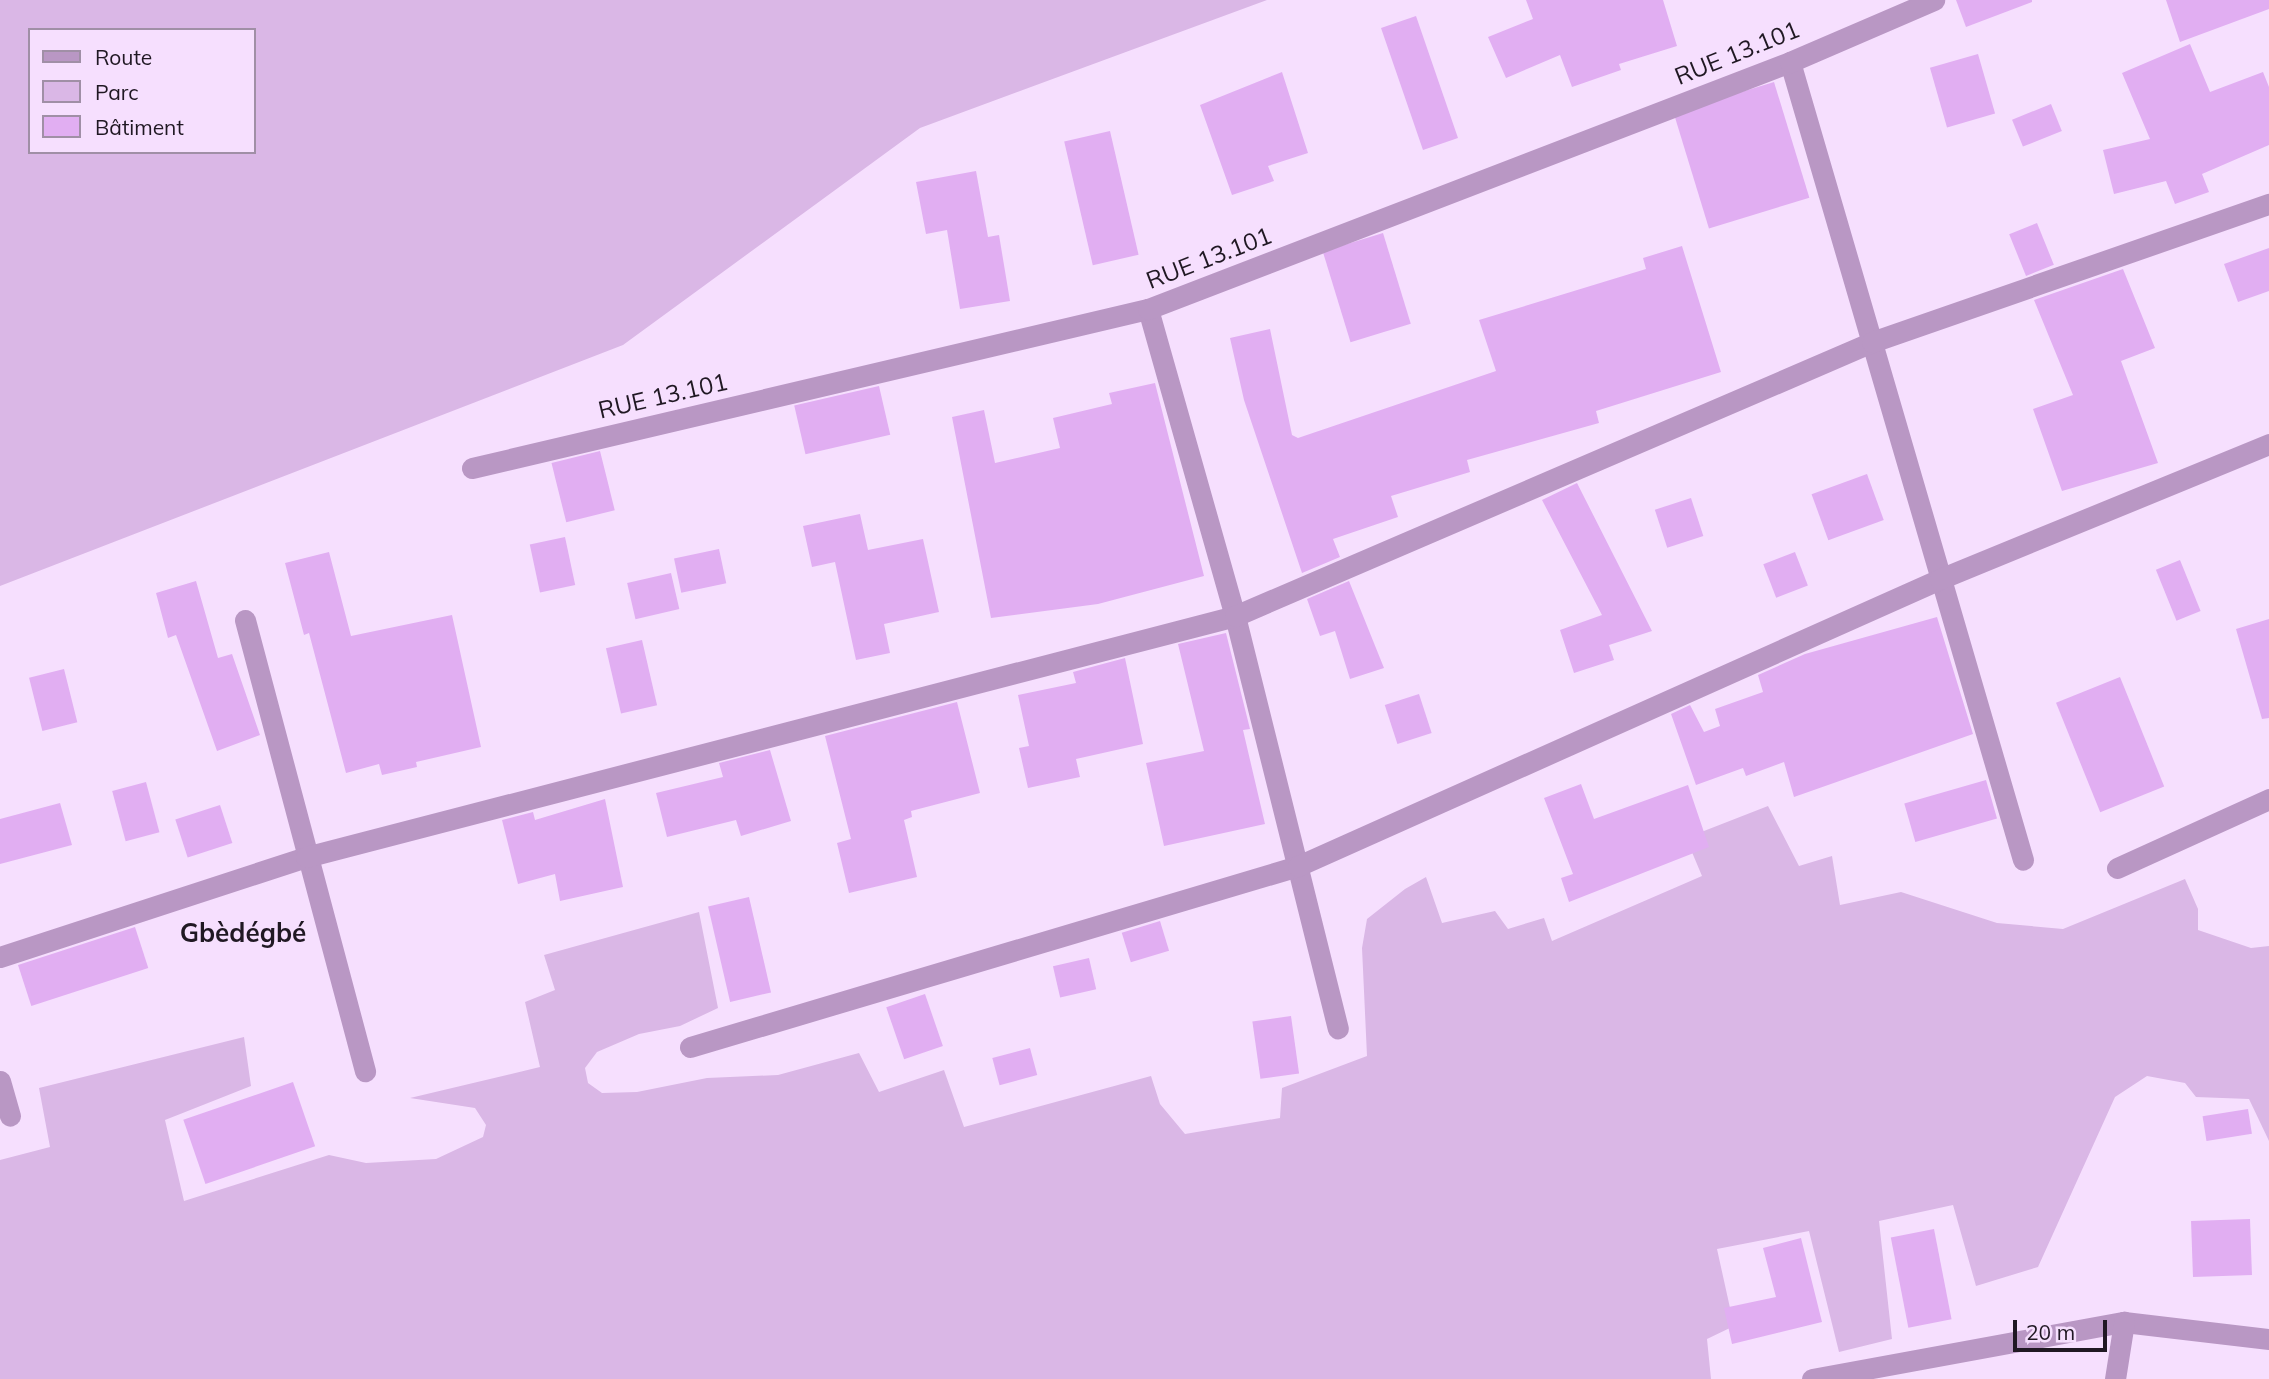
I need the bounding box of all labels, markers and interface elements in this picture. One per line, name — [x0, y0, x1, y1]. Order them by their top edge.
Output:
street label: RUE 13.101 — [1670, 15, 1804, 91]
legend — [28, 28, 256, 154]
text: Route — [95, 44, 152, 70]
text: Parc — [95, 79, 139, 105]
text: Bâtiment — [95, 114, 184, 140]
street label: RUE 13.101 — [1142, 221, 1276, 295]
street label: RUE 13.101 — [595, 367, 731, 425]
district label: Gbèdégbé — [180, 917, 306, 949]
scale bar — [2017, 1306, 2112, 1350]
text: 20 m — [2026, 1319, 2075, 1345]

